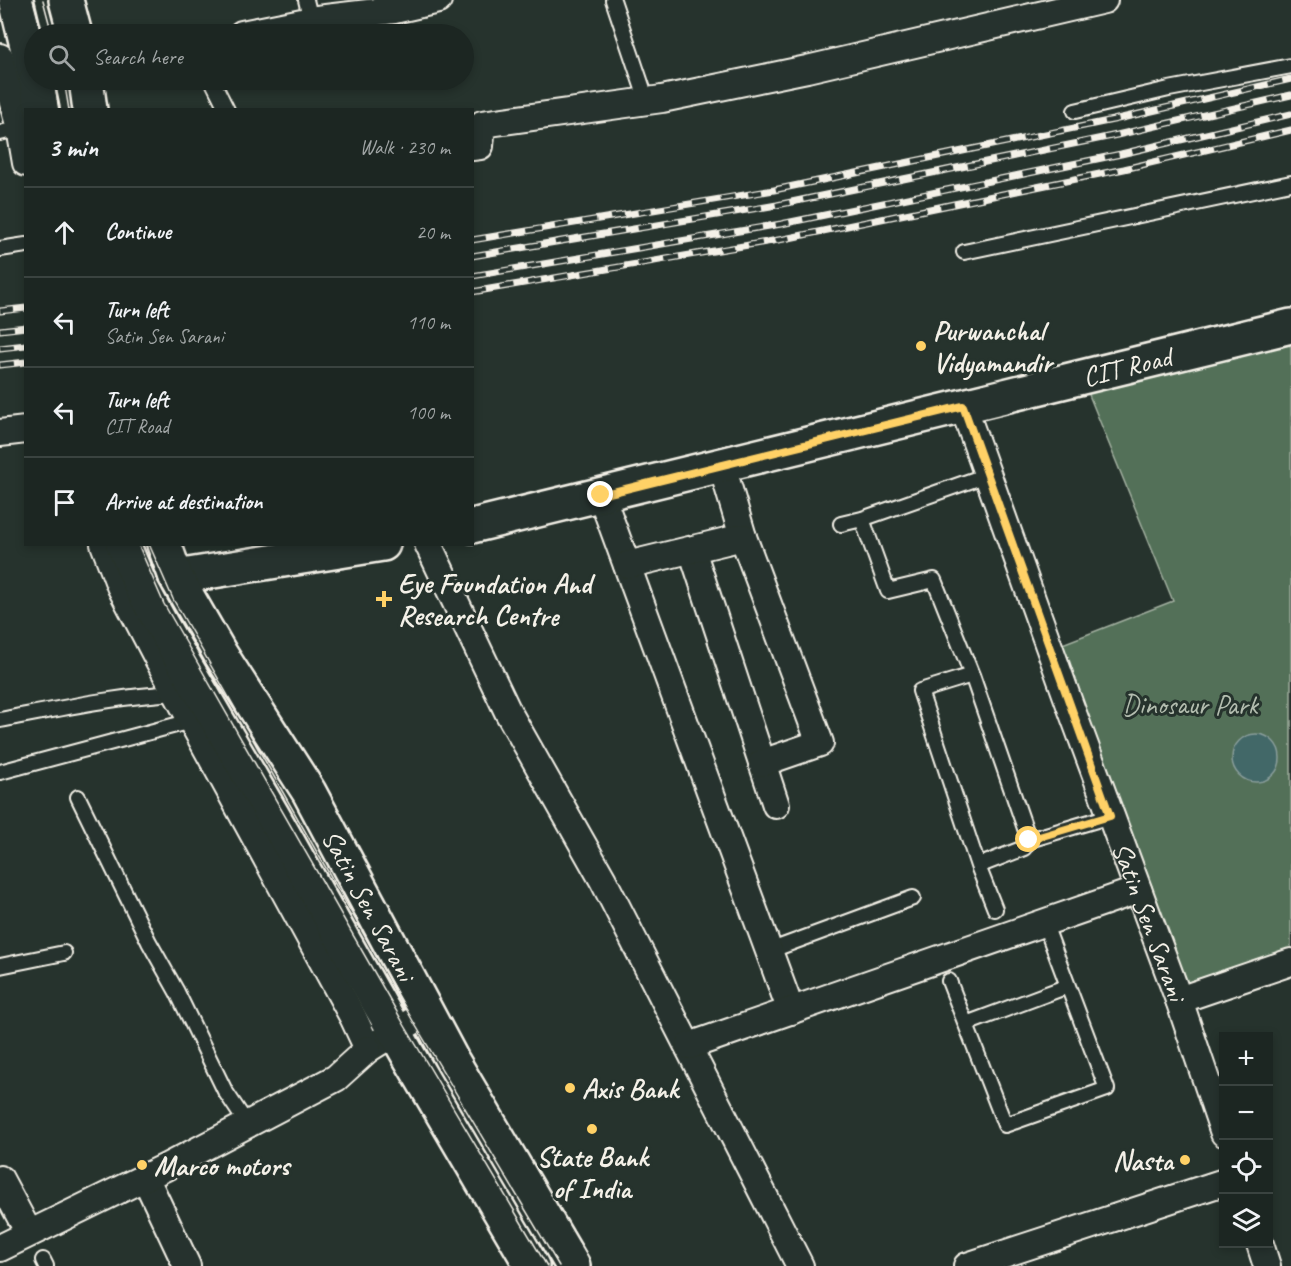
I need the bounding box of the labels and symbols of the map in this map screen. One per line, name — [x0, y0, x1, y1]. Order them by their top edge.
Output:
place label: Purwanchal Vidyamandir — [933, 313, 1055, 381]
street label: CIT Road — [1079, 338, 1178, 394]
marker: Purwanchal Vidyamandir — [914, 339, 928, 353]
route end — [587, 481, 613, 507]
place label: Eye Foundation And Research Centre — [398, 566, 596, 633]
marker: Eye Foundation And Research Centre — [375, 590, 393, 608]
park label: Dinosaur Park — [1122, 687, 1260, 722]
street label: Satin Sen Sarani — [315, 823, 426, 990]
route start — [1015, 826, 1041, 852]
street label: Satin Sen Sarani — [1105, 837, 1196, 1009]
place label: Axis Bank — [582, 1071, 681, 1106]
marker: Axis Bank — [563, 1081, 577, 1095]
marker: State Bank of India — [585, 1122, 599, 1136]
place label: State Bank of India — [536, 1139, 650, 1206]
place label: Nasta — [1113, 1143, 1176, 1178]
place label: Marco motors — [154, 1148, 293, 1183]
marker: Nasta — [1178, 1153, 1192, 1167]
marker: Marco motors — [135, 1158, 149, 1172]

